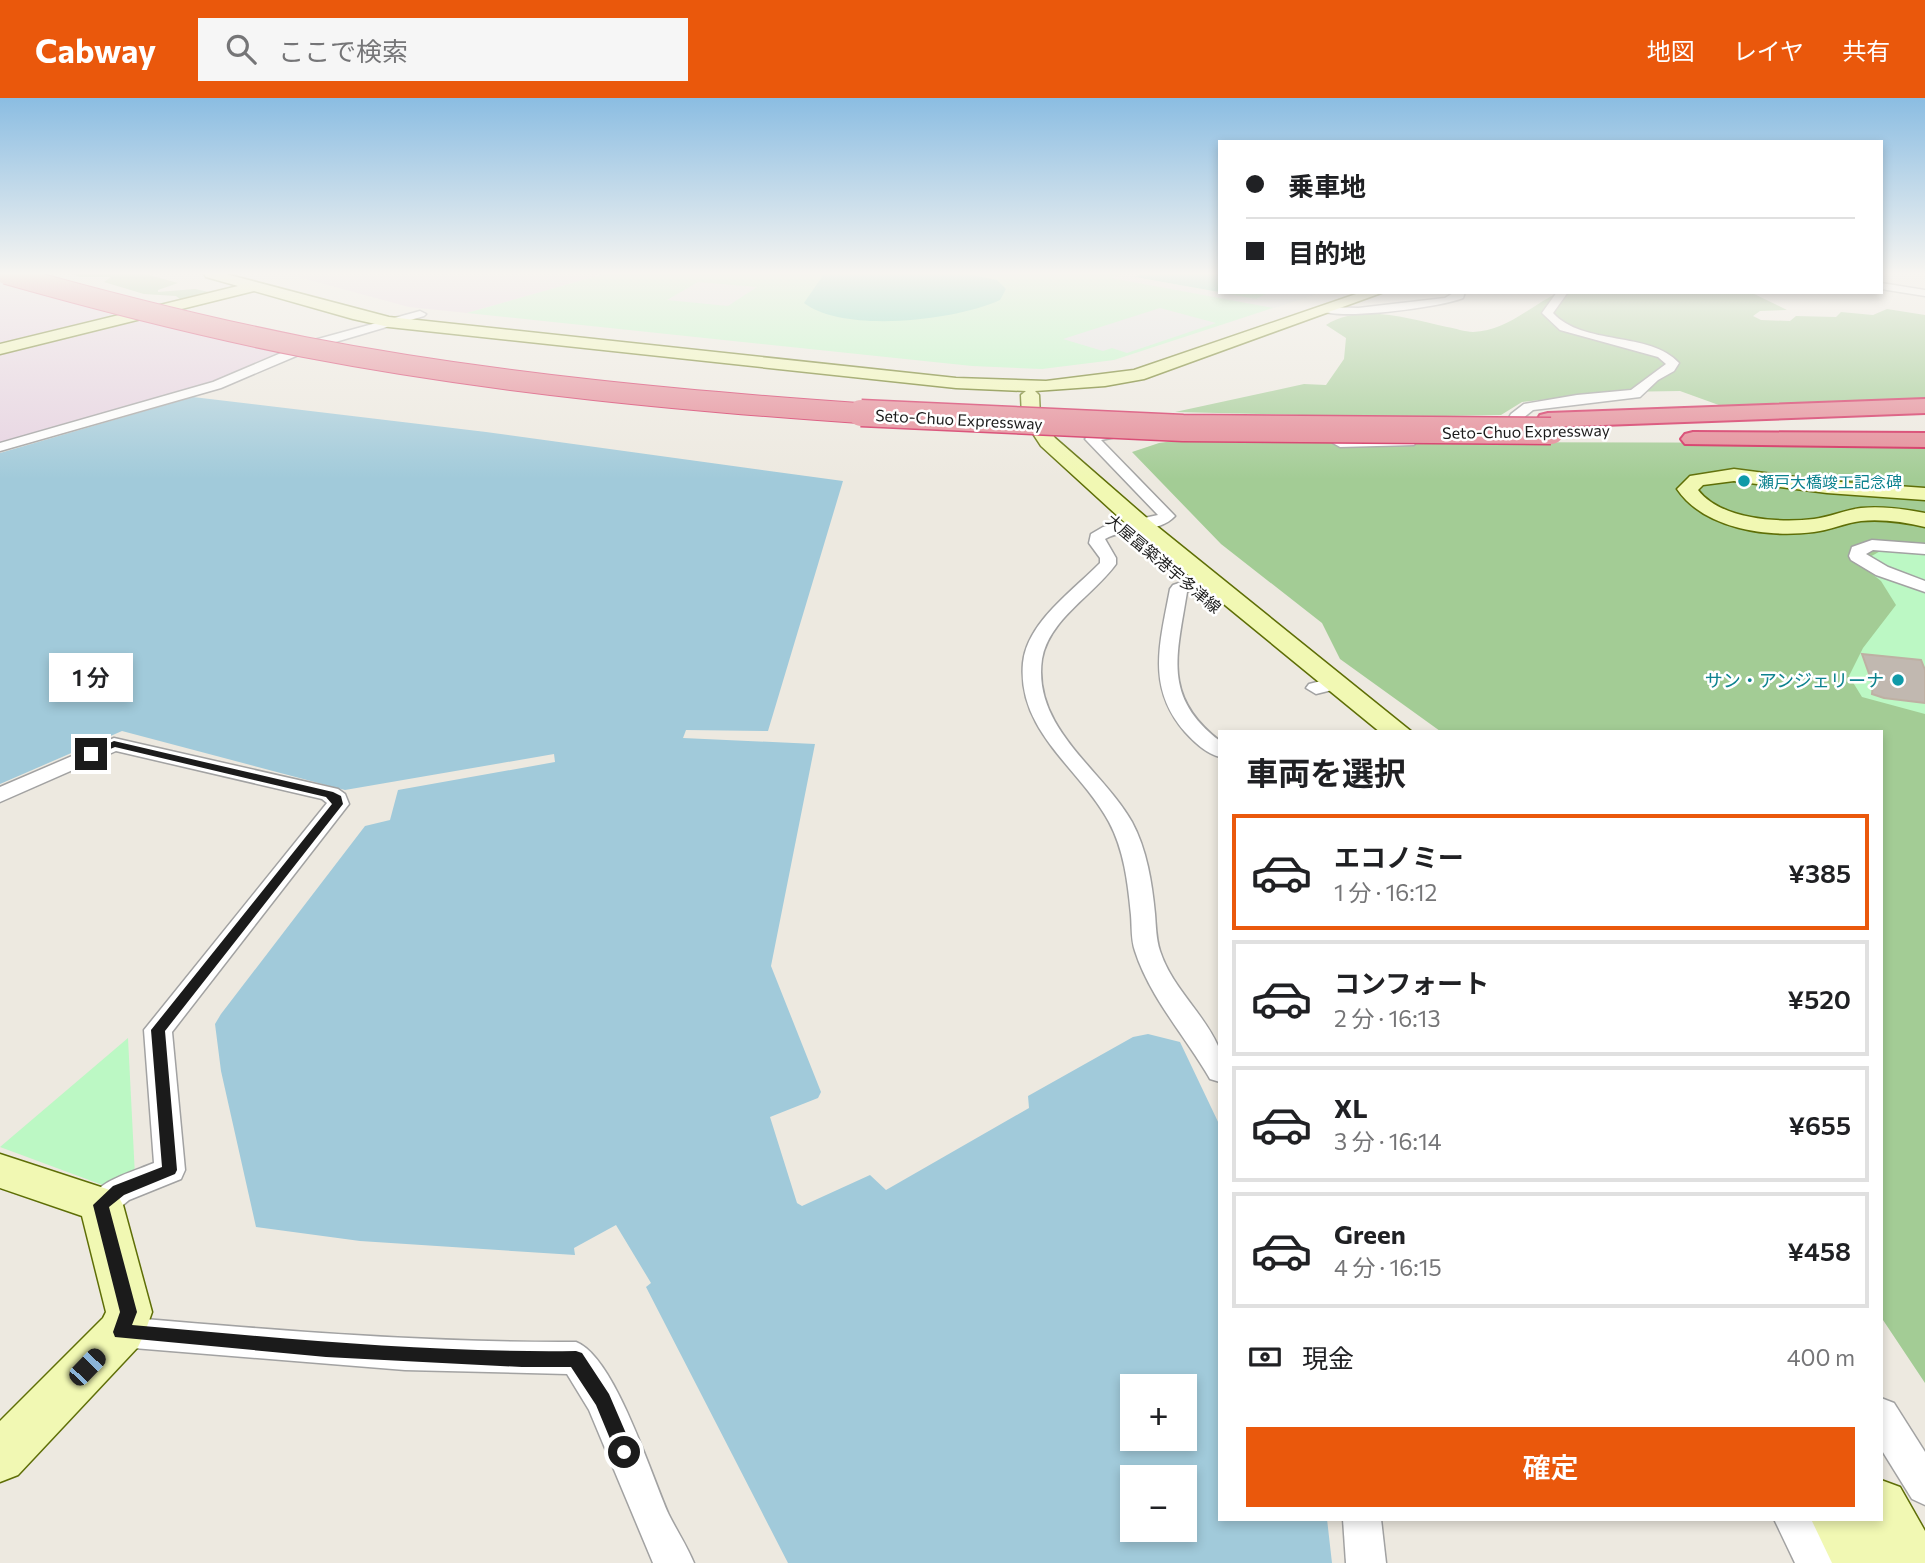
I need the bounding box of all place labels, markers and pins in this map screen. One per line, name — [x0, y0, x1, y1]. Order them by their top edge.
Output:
place label: 瀬戸大橋竣工記念碑 — [1758, 472, 1902, 491]
marker: 瀬戸大橋竣工記念碑 — [1736, 473, 1752, 489]
place label: サン・アンジェリーナ — [1705, 669, 1884, 691]
marker: サン・アンジェリーナ — [1890, 672, 1906, 688]

